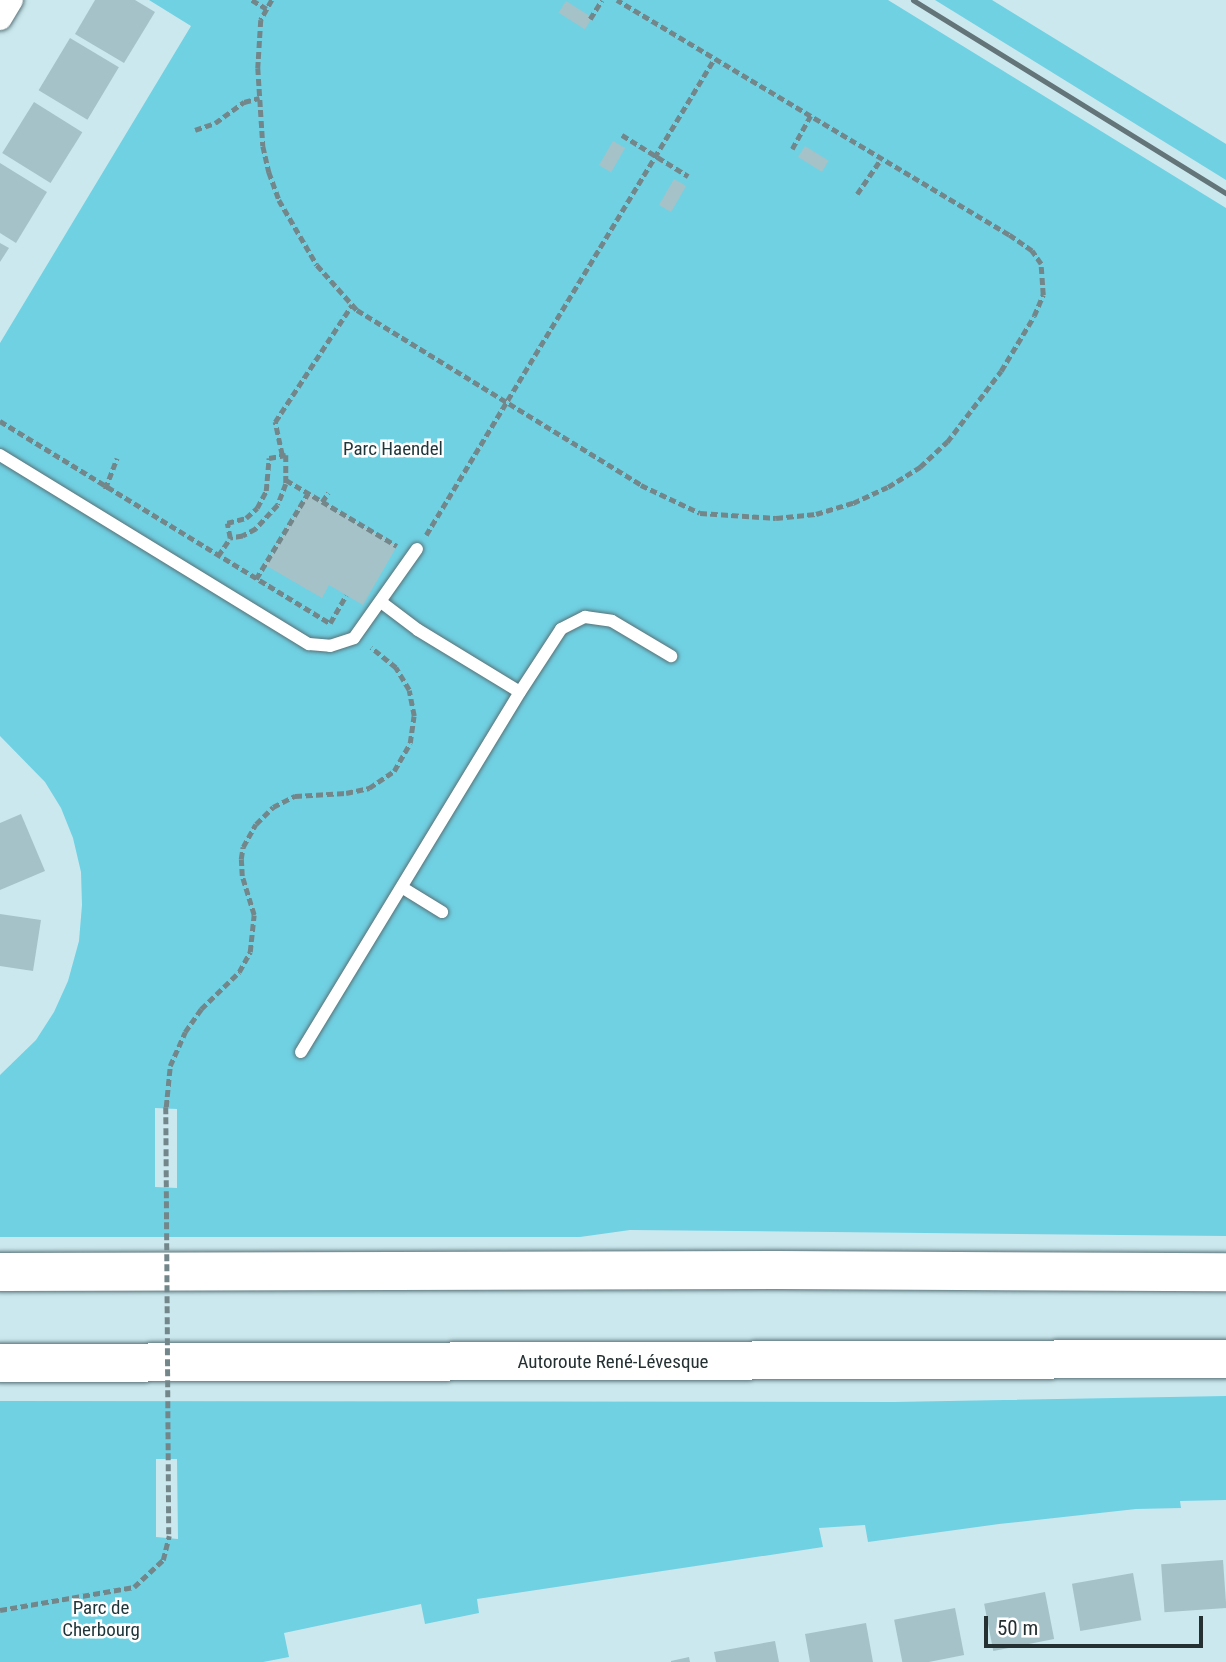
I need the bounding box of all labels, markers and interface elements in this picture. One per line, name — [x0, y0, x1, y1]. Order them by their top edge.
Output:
park label: Parc Haendel — [343, 438, 443, 460]
street label: Autoroute René-Lévesque — [517, 1351, 709, 1373]
park label: Parc de Cherbourg — [62, 1597, 140, 1641]
scale bar — [988, 1602, 1207, 1646]
text: 50 m — [997, 1616, 1038, 1640]

